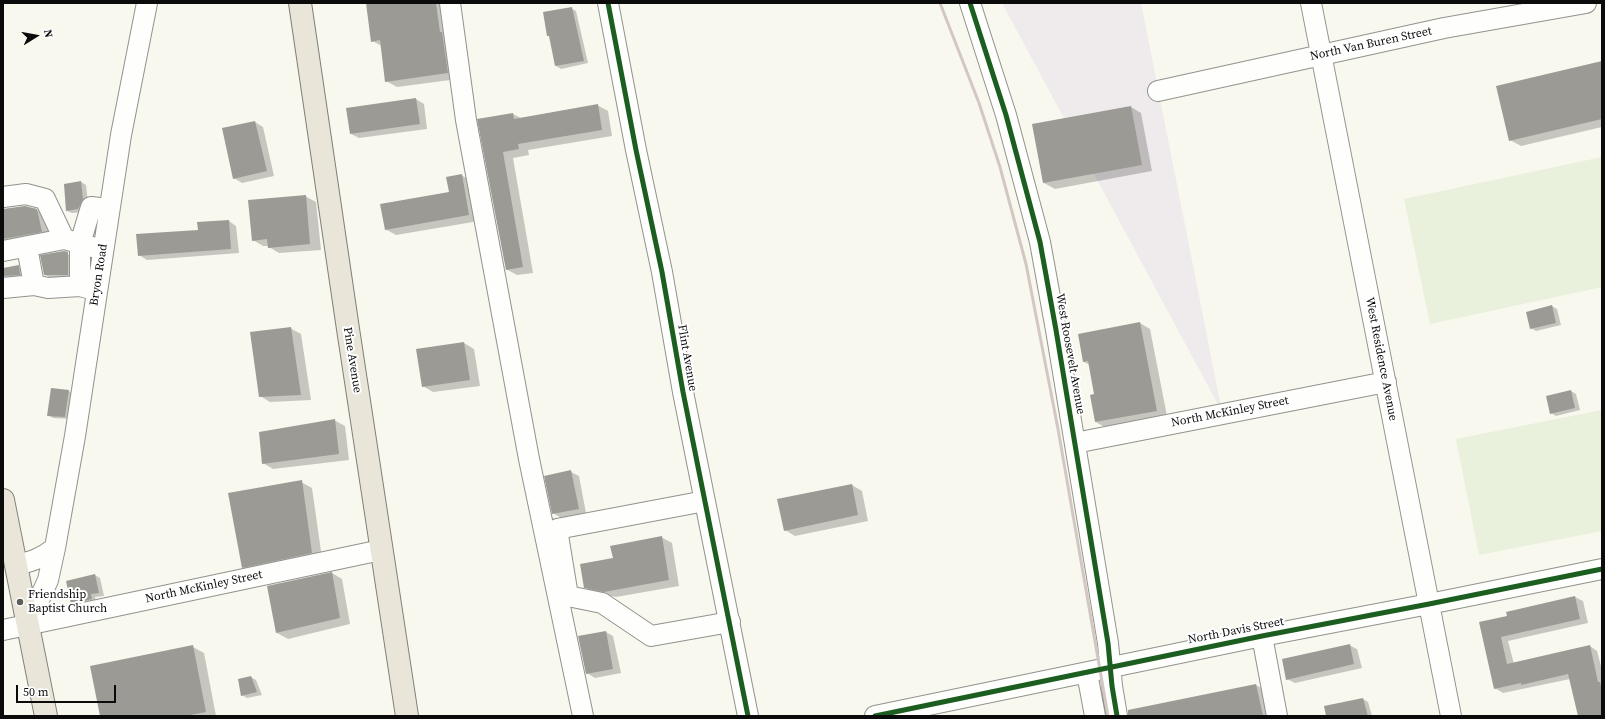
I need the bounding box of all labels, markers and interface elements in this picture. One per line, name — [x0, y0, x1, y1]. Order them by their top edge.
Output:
north arrow — [16, 16, 56, 56]
street label: North Van Buren Street — [1309, 24, 1433, 64]
text: N — [40, 28, 56, 39]
street label: Bryon Road — [87, 243, 111, 307]
street label: West Roosevelt Avenue — [1052, 293, 1088, 415]
street label: West Residence Avenue — [1362, 296, 1400, 422]
street label: Flint Avenue — [674, 324, 700, 392]
street label: Pine Avenue — [340, 326, 364, 394]
street label: North McKinley Street — [1170, 394, 1290, 430]
street label: North McKinley Street — [144, 568, 264, 606]
place label: Friendship Baptist Church — [28, 588, 107, 616]
marker: Friendship Baptist Church — [15, 597, 25, 607]
street label: North Davis Street — [1187, 615, 1285, 647]
scale bar — [18, 677, 118, 703]
text: 50 m — [23, 684, 49, 700]

